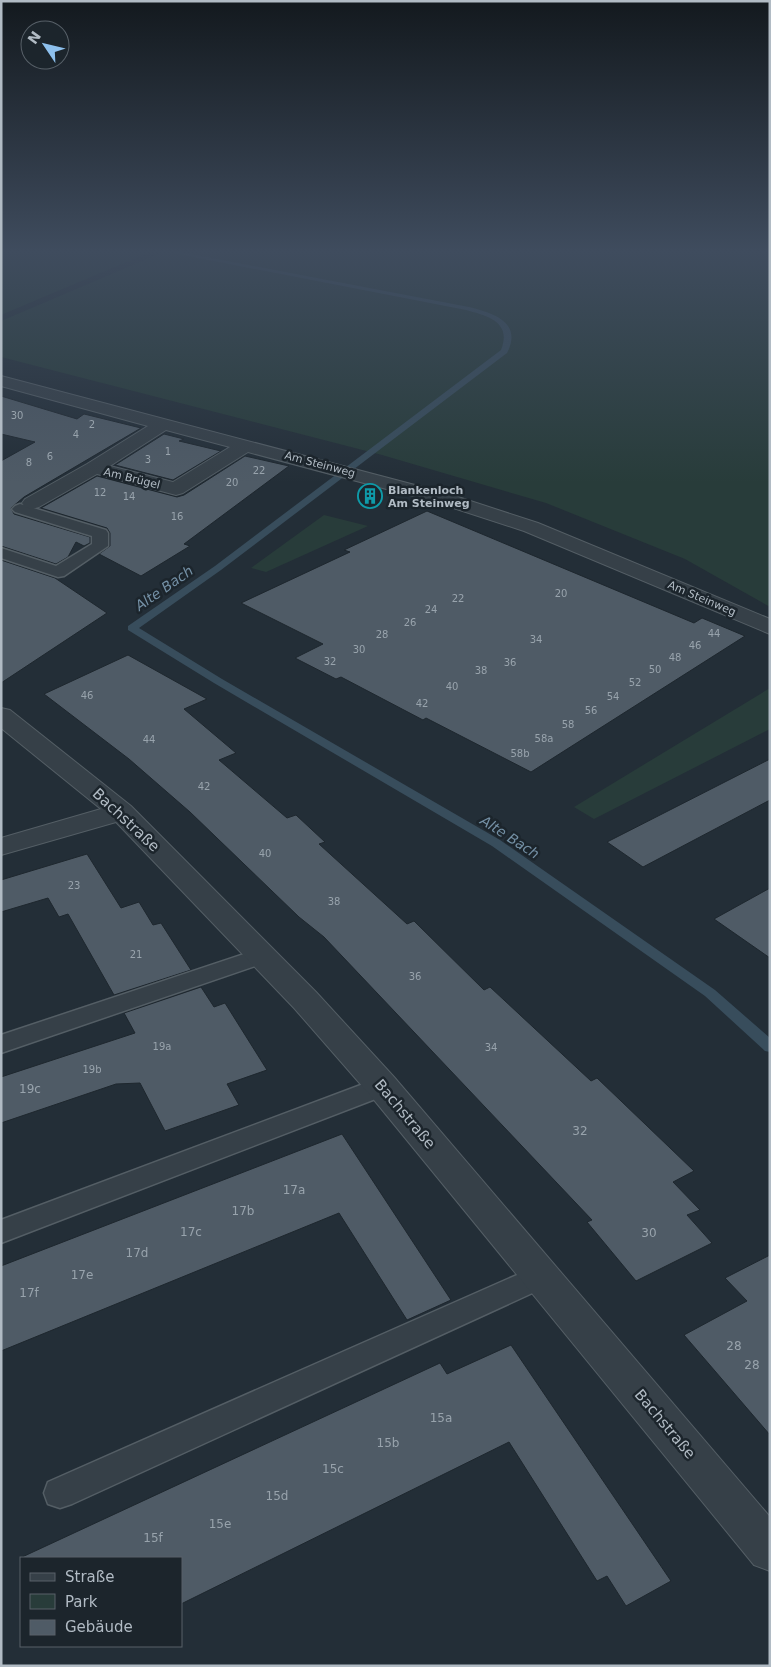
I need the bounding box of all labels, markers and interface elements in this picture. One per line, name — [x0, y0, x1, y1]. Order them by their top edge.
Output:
north arrow — [20, 20, 70, 70]
text: N — [24, 28, 44, 47]
house number: 30 — [11, 410, 23, 421]
house number: 2 — [89, 419, 95, 430]
house number: 4 — [73, 429, 79, 440]
house number: 1 — [165, 446, 171, 457]
street label: Am Steinweg — [283, 449, 357, 480]
house number: 6 — [47, 451, 53, 462]
house number: 3 — [145, 454, 151, 465]
house number: 8 — [26, 457, 32, 468]
street label: Am Brügel — [102, 465, 161, 492]
house number: 22 — [253, 465, 265, 476]
house number: 20 — [226, 477, 238, 488]
building icon: Blankenloch Am Steinweg — [357, 483, 383, 509]
place label: Blankenloch Am Steinweg — [388, 484, 470, 510]
house number: 12 — [94, 487, 106, 498]
house number: 14 — [123, 491, 135, 502]
house number: 16 — [171, 511, 183, 522]
water label: Alte Bach — [131, 562, 196, 614]
street label: Am Steinweg — [666, 578, 738, 619]
house number: 20 — [555, 588, 567, 599]
house number: 22 — [452, 593, 464, 604]
house number: 24 — [425, 604, 437, 615]
house number: 26 — [404, 617, 416, 628]
house number: 44 — [708, 628, 720, 639]
house number: 28 — [376, 629, 388, 640]
house number: 34 — [530, 634, 542, 645]
house number: 46 — [689, 640, 701, 651]
house number: 30 — [353, 644, 365, 655]
house number: 48 — [669, 652, 681, 663]
house number: 32 — [324, 656, 336, 667]
house number: 36 — [504, 657, 516, 668]
house number: 50 — [649, 664, 661, 675]
house number: 38 — [475, 665, 487, 676]
house number: 52 — [629, 677, 641, 688]
house number: 40 — [446, 681, 458, 692]
house number: 46 — [81, 690, 93, 701]
house number: 54 — [607, 691, 619, 702]
house number: 42 — [416, 698, 428, 709]
house number: 56 — [585, 705, 597, 716]
house number: 58 — [562, 719, 574, 730]
house number: 58a — [535, 733, 553, 744]
house number: 44 — [143, 734, 155, 745]
house number: 58b — [510, 748, 530, 759]
house number: 42 — [198, 781, 210, 792]
street label: Bachstraße — [89, 784, 163, 856]
water label: Alte Bach — [477, 812, 542, 862]
house number: 40 — [259, 848, 271, 859]
house number: 23 — [68, 880, 80, 891]
house number: 38 — [328, 896, 340, 907]
house number: 21 — [130, 949, 142, 960]
house number: 36 — [409, 971, 421, 982]
house number: 19a — [153, 1041, 171, 1052]
house number: 34 — [485, 1042, 497, 1053]
house number: 19b — [82, 1064, 102, 1075]
street label: Bachstraße — [371, 1076, 439, 1152]
house number: 19c — [19, 1082, 41, 1096]
house number: 32 — [572, 1124, 588, 1138]
house number: 17a — [283, 1183, 305, 1197]
house number: 17b — [232, 1204, 254, 1218]
house number: 17c — [180, 1225, 202, 1239]
house number: 30 — [641, 1226, 657, 1240]
house number: 17d — [126, 1246, 148, 1260]
house number: 17e — [71, 1268, 93, 1282]
house number: 17f — [19, 1286, 40, 1300]
house number: 28 — [726, 1339, 742, 1353]
house number: 28 — [744, 1358, 760, 1372]
street label: Bachstraße — [631, 1386, 699, 1462]
house number: 15a — [430, 1411, 452, 1425]
house number: 15b — [377, 1436, 399, 1450]
house number: 15c — [322, 1462, 344, 1476]
house number: 15d — [266, 1489, 288, 1503]
house number: 15e — [209, 1517, 231, 1531]
house number: 15f — [143, 1531, 164, 1545]
legend — [20, 1557, 182, 1647]
text: Straße — [65, 1568, 114, 1586]
text: Park — [65, 1593, 98, 1611]
text: Gebäude — [65, 1618, 133, 1636]

